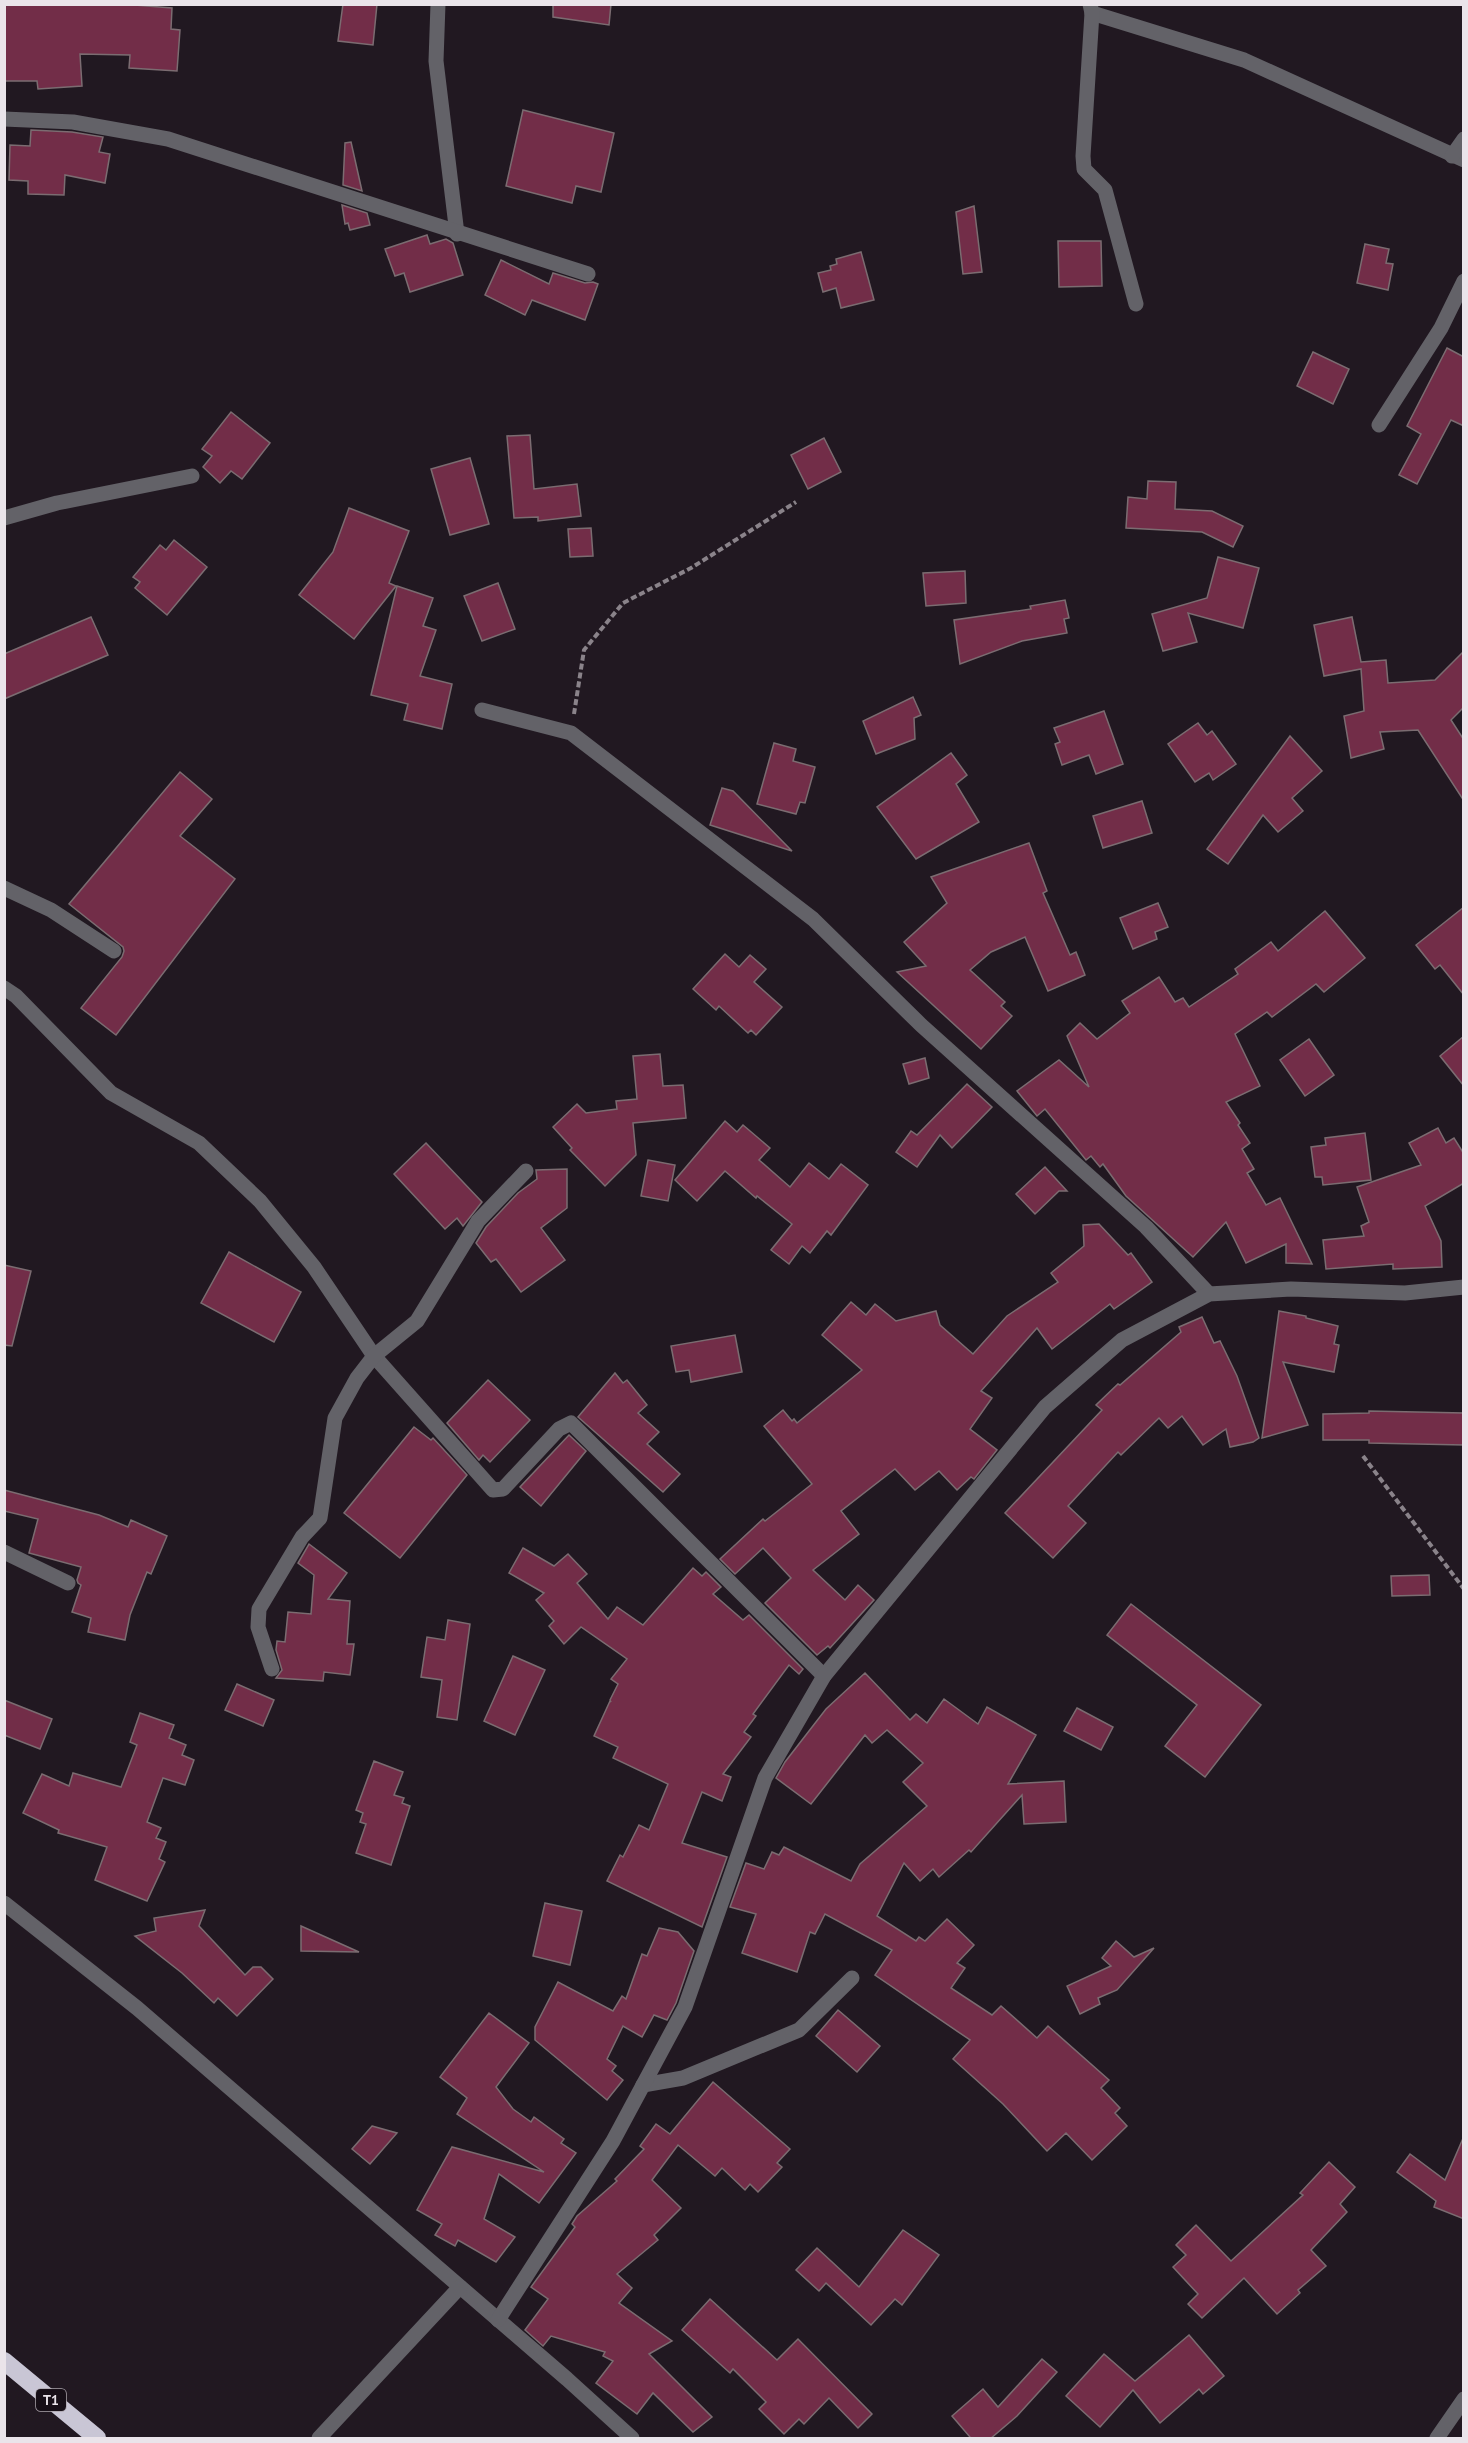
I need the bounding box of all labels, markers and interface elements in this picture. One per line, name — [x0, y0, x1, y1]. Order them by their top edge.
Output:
road number: T1 — [36, 2389, 66, 2411]

